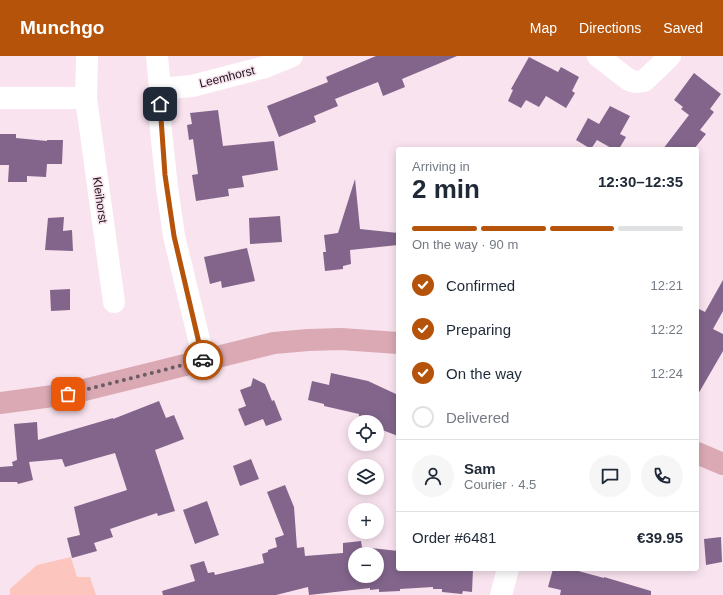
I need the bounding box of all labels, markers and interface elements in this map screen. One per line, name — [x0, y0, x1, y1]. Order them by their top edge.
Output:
text: Munchgo — [20, 17, 104, 38]
text: Map — [530, 20, 557, 36]
text: Directions — [579, 20, 641, 36]
text: Saved — [663, 20, 703, 36]
street label: Leemhorst — [198, 63, 257, 91]
pin — [143, 87, 177, 121]
icon: home — [149, 93, 171, 115]
text: Arriving in — [412, 159, 470, 174]
text: 12:30–12:35 — [598, 173, 683, 190]
text: 2 min — [412, 174, 480, 204]
street label: Kleihorst — [90, 176, 110, 225]
text: On the way · 90 m — [412, 237, 518, 252]
icon: check — [412, 274, 434, 296]
text: Confirmed — [446, 277, 515, 294]
text: 12:21 — [650, 278, 683, 293]
icon: check — [412, 318, 434, 340]
text: Preparing — [446, 321, 511, 338]
text: 12:22 — [650, 322, 683, 337]
courier — [183, 340, 223, 380]
icon: car — [192, 349, 214, 371]
icon: check — [412, 362, 434, 384]
text: On the way — [446, 365, 522, 382]
text: 12:24 — [650, 366, 683, 381]
pin — [51, 377, 85, 411]
icon: bag — [57, 383, 79, 405]
text: Delivered — [446, 409, 509, 426]
map controls — [348, 415, 384, 583]
button: locate — [348, 415, 384, 451]
button: person — [412, 455, 454, 497]
button: chat — [589, 455, 631, 497]
button: phone — [641, 455, 683, 497]
button: layers — [348, 459, 384, 495]
text: Sam — [464, 460, 496, 477]
text: Courier · 4.5 — [464, 477, 536, 492]
button: + — [348, 503, 384, 539]
text: Order #6481 — [412, 529, 496, 546]
text: €39.95 — [637, 529, 683, 546]
button: − — [348, 547, 384, 583]

